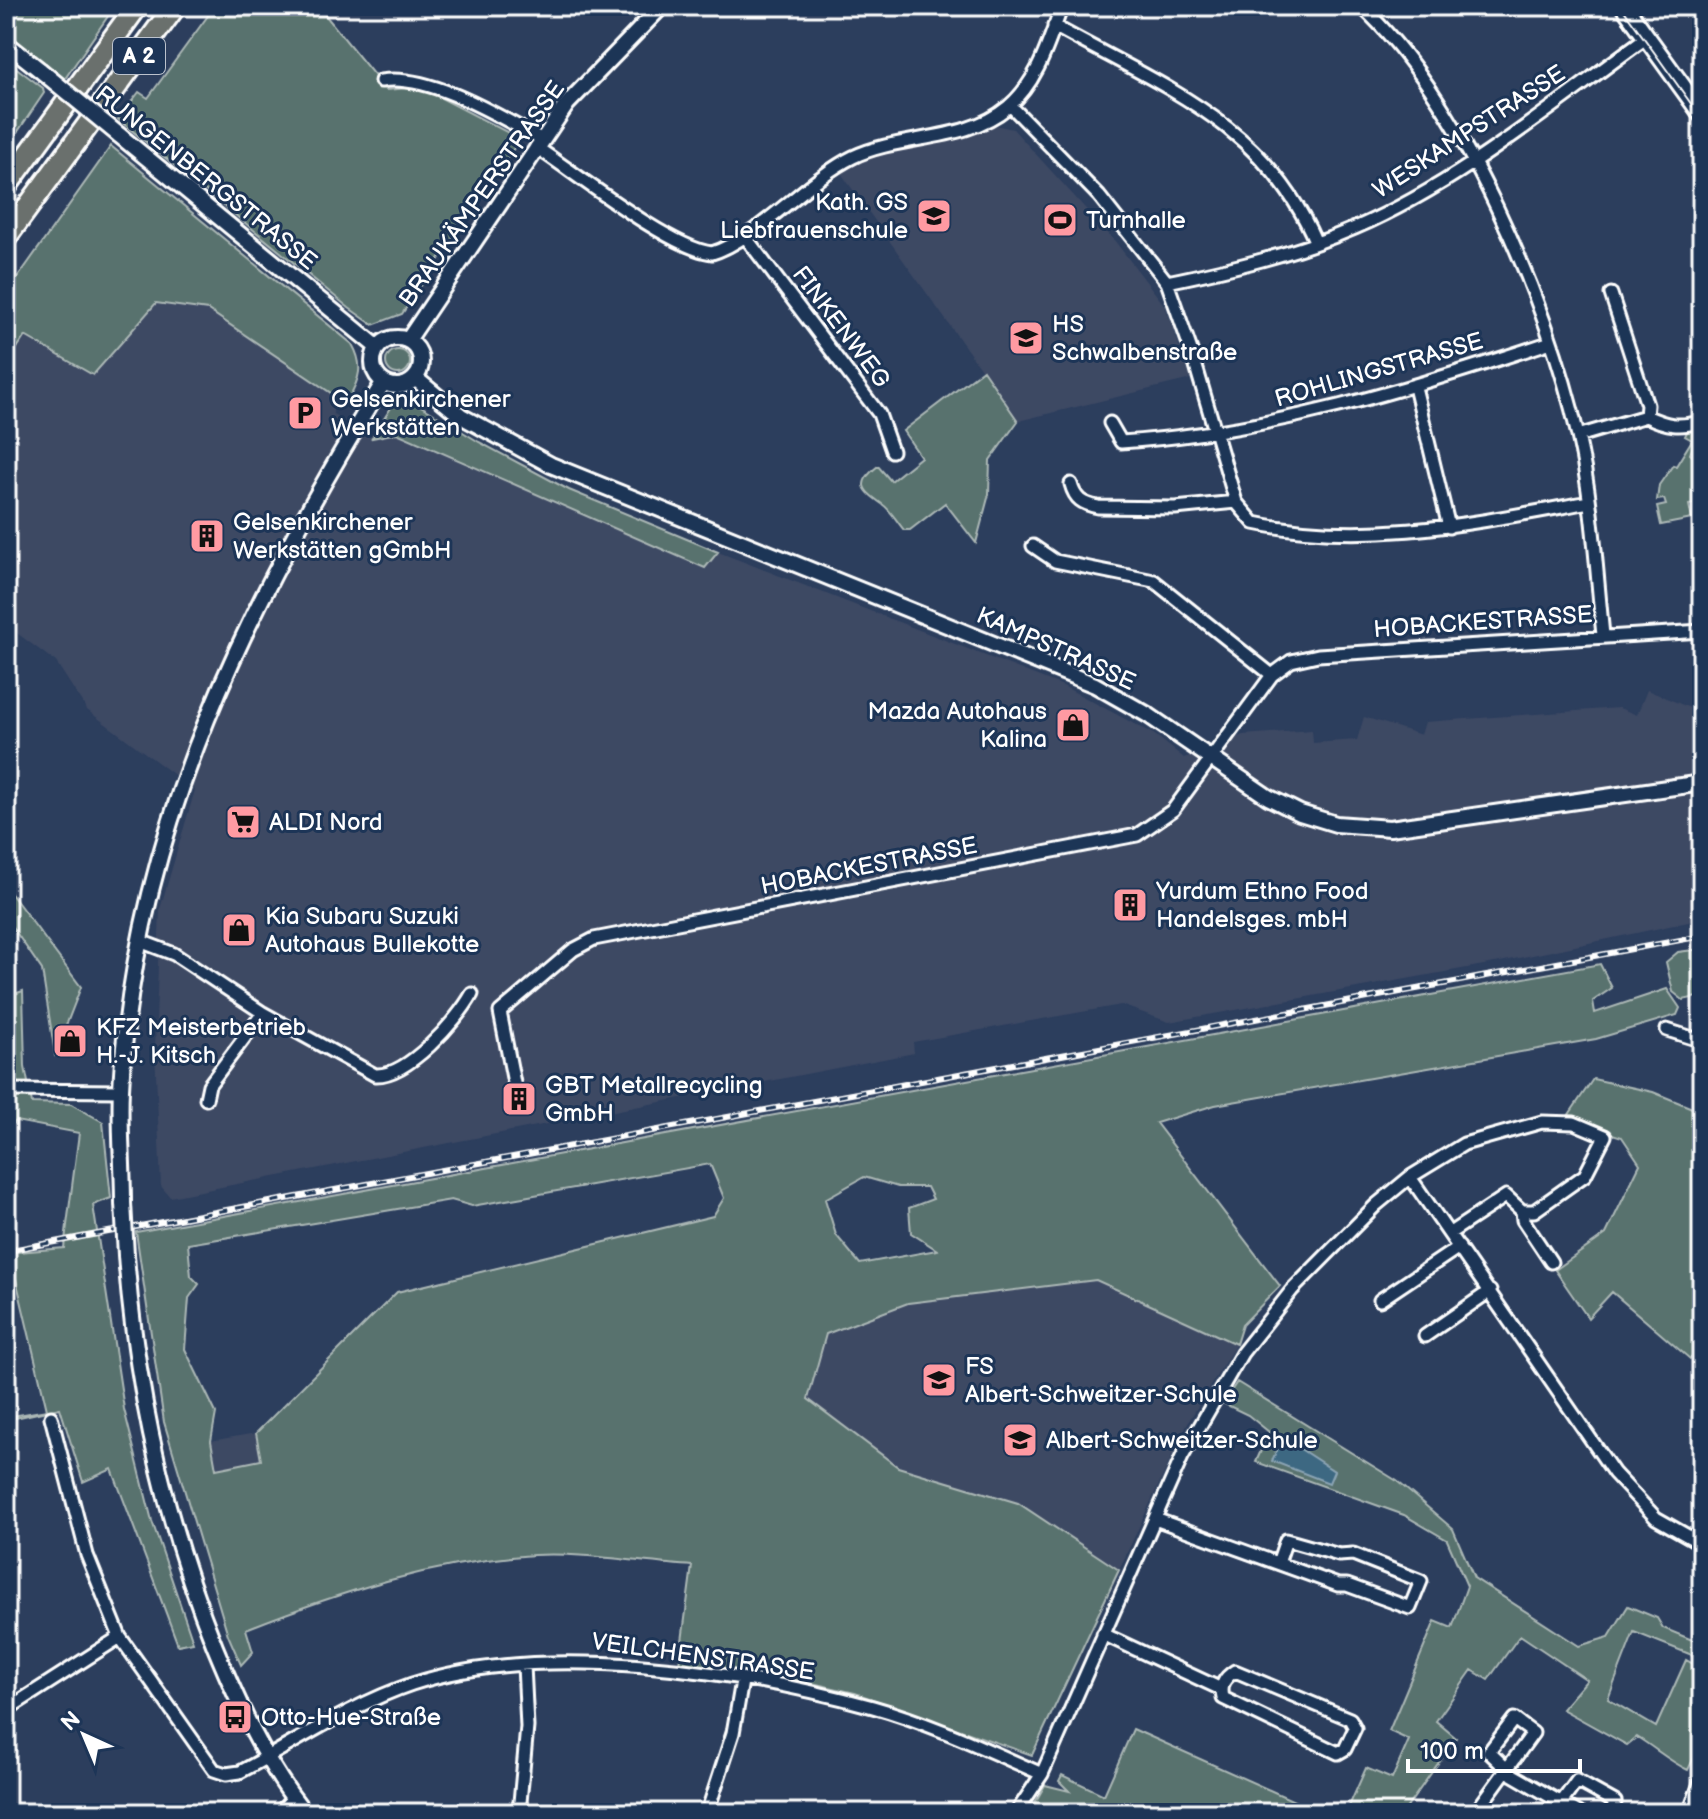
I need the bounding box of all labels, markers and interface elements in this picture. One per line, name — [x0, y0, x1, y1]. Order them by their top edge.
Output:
road number: A 2 — [113, 38, 165, 74]
street label: WESKAMPSTRASSE — [1367, 59, 1571, 205]
street label: BRAUKÄMPERSTRASSE — [393, 76, 571, 312]
street label: RUNGENBERGSTRASSE — [89, 80, 323, 276]
place label: Kath. GS Liebfrauenschule — [720, 188, 908, 245]
school or university icon: Kath. GS Liebfrauenschule — [915, 197, 953, 235]
sports icon: Turnhalle — [1041, 201, 1079, 239]
place label: Turnhalle — [1086, 206, 1186, 235]
street label: FINKENWEG — [786, 260, 896, 394]
place label: HS Schwalbenstraße — [1052, 310, 1237, 367]
school or university icon: HS Schwalbenstraße — [1007, 319, 1045, 357]
street label: ROHLINGSTRASSE — [1272, 326, 1486, 414]
place label: Gelsenkirchener Werkstätten — [331, 385, 511, 442]
parking icon: Gelsenkirchener Werkstätten — [286, 394, 324, 432]
place label: Gelsenkirchener Werkstätten gGmbH — [233, 508, 452, 565]
building icon: Gelsenkirchener Werkstätten gGmbH — [188, 517, 226, 555]
street label: HOBACKESTRASSE — [1372, 600, 1594, 644]
street label: KAMPSTRASSE — [972, 601, 1140, 697]
place label: Mazda Autohaus Kalina — [868, 697, 1047, 754]
shop icon: Mazda Autohaus Kalina — [1054, 706, 1092, 744]
supermarket icon: ALDI Nord — [224, 803, 262, 841]
place label: ALDI Nord — [269, 808, 383, 837]
street label: HOBACKESTRASSE — [758, 831, 980, 901]
place label: Yurdum Ethno Food Handelsges. mbH — [1155, 877, 1369, 934]
building icon: Yurdum Ethno Food Handelsges. mbH — [1111, 886, 1149, 924]
place label: Kia Subaru Suzuki Autohaus Bullekotte — [265, 902, 479, 959]
shop icon: Kia Subaru Suzuki Autohaus Bullekotte — [220, 911, 258, 949]
place label: KFZ Meisterbetrieb H.-J. Kitsch — [96, 1013, 306, 1070]
shop icon: KFZ Meisterbetrieb H.-J. Kitsch — [51, 1022, 89, 1060]
place label: GBT Metallrecycling GmbH — [545, 1071, 763, 1128]
building icon: GBT Metallrecycling GmbH — [500, 1080, 538, 1118]
place label: FS Albert-Schweitzer-Schule — [965, 1352, 1237, 1409]
school or university icon: FS Albert-Schweitzer-Schule — [920, 1361, 958, 1399]
school or university icon: Albert-Schweitzer-Schule — [1001, 1421, 1039, 1459]
place label: Albert-Schweitzer-Schule — [1046, 1426, 1318, 1455]
street label: VEILCHENSTRASSE — [590, 1627, 816, 1687]
north arrow — [44, 1695, 124, 1775]
bus stop icon: Otto-Hue-Straße — [216, 1698, 254, 1736]
place label: Otto-Hue-Straße — [261, 1703, 441, 1732]
text: N — [56, 1706, 86, 1737]
scale bar — [1408, 1723, 1580, 1773]
text: 100 m — [1420, 1737, 1484, 1766]

